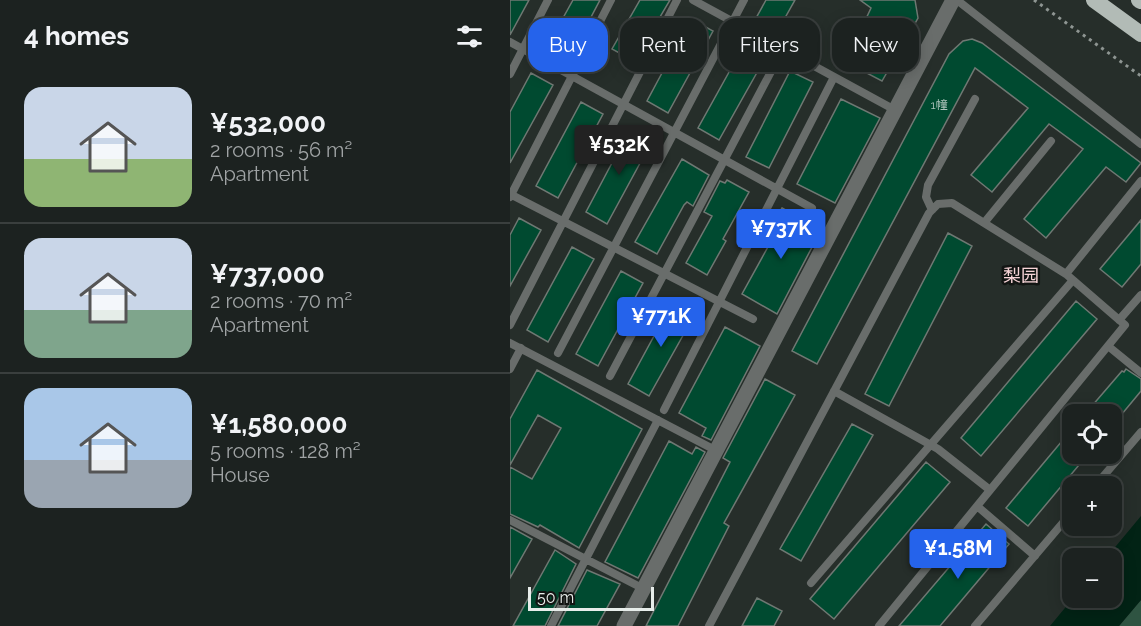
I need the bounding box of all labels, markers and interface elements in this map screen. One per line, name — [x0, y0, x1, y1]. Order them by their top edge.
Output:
chip: Buy — [528, 18, 608, 72]
chip: Rent — [620, 18, 707, 72]
chip: Filters — [719, 18, 820, 72]
chip: New — [832, 18, 919, 72]
icon: filters — [453, 20, 486, 53]
text: 4 homes — [24, 21, 129, 51]
house number: 1幢 — [930, 98, 948, 112]
text: ¥532,000 — [210, 108, 326, 138]
icon: home — [72, 111, 144, 183]
pin: ¥532K — [577, 125, 661, 176]
text: ¥532K — [588, 132, 650, 156]
text: 2 rooms · 56 m² — [210, 138, 352, 162]
text: Apartment — [210, 162, 309, 186]
pin: ¥737K — [739, 209, 823, 260]
text: ¥737K — [750, 216, 812, 240]
text: ¥737,000 — [210, 259, 325, 289]
icon: home — [72, 262, 144, 334]
district label: 梨园 — [1003, 265, 1039, 286]
text: 2 rooms · 70 m² — [210, 289, 352, 313]
pin: ¥771K — [619, 297, 703, 348]
text: ¥771K — [631, 304, 691, 328]
text: Apartment — [210, 313, 309, 337]
map controls — [1062, 404, 1122, 608]
button: locate — [1062, 404, 1122, 464]
text: ¥1,580,000 — [210, 409, 347, 439]
icon: home — [72, 412, 144, 484]
text: 5 rooms · 128 m² — [210, 439, 361, 463]
text: House — [210, 463, 270, 487]
button: + — [1062, 476, 1122, 536]
pin: ¥1.58M — [909, 529, 1007, 580]
text: ¥1.58M — [923, 536, 993, 560]
button: − — [1062, 548, 1122, 608]
scale bar — [528, 584, 654, 612]
text: 50 m — [537, 588, 574, 607]

